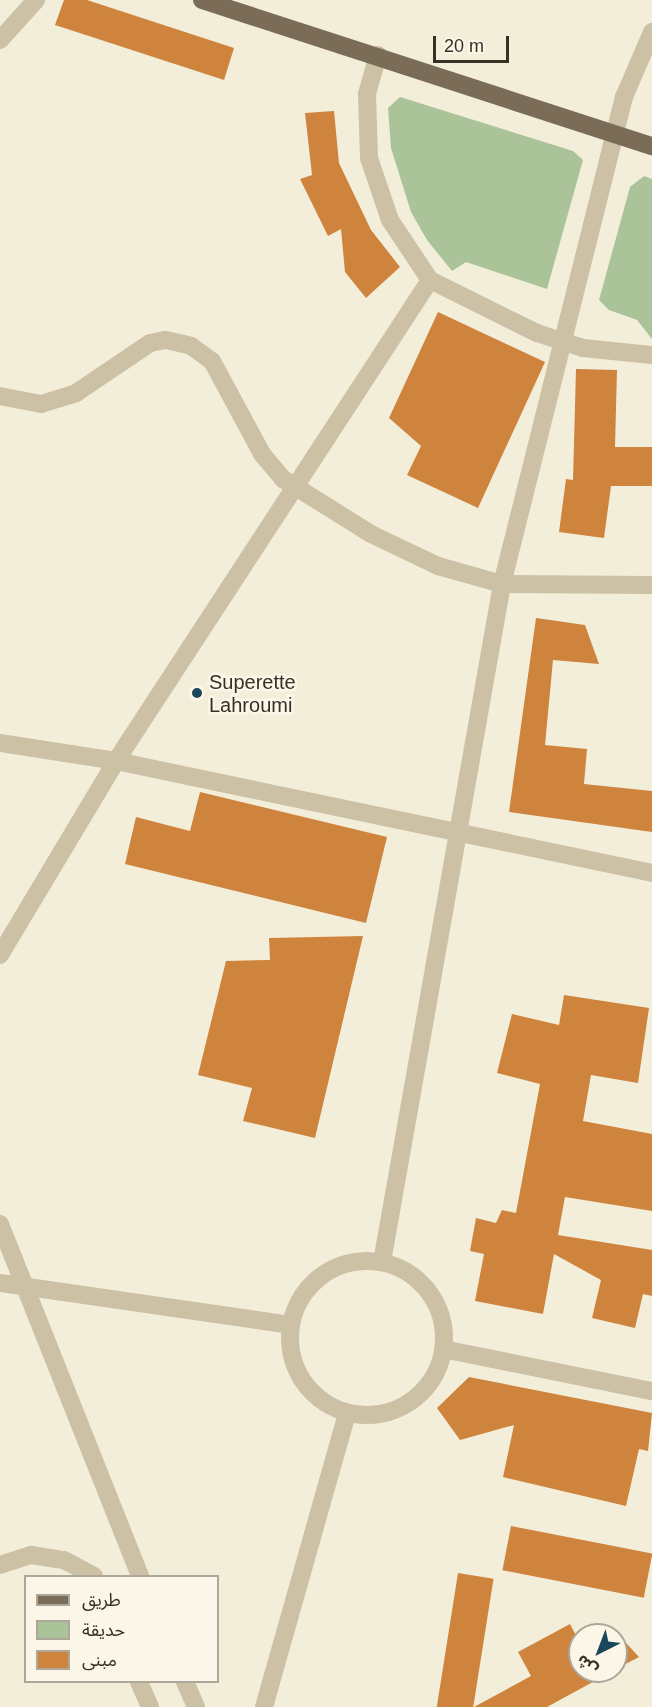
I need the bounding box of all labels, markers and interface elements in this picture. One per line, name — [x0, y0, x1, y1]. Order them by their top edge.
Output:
scale bar — [436, 24, 512, 62]
text: 20 m — [444, 36, 484, 56]
place label: Superette Lahroumi — [209, 670, 296, 717]
marker: Superette Lahroumi — [190, 686, 204, 700]
legend — [24, 1575, 219, 1683]
text: طريق — [82, 1590, 121, 1610]
text: حديقة — [82, 1620, 125, 1640]
north arrow — [568, 1623, 628, 1683]
text: مبنى — [82, 1650, 117, 1670]
text: ش — [573, 1652, 601, 1679]

